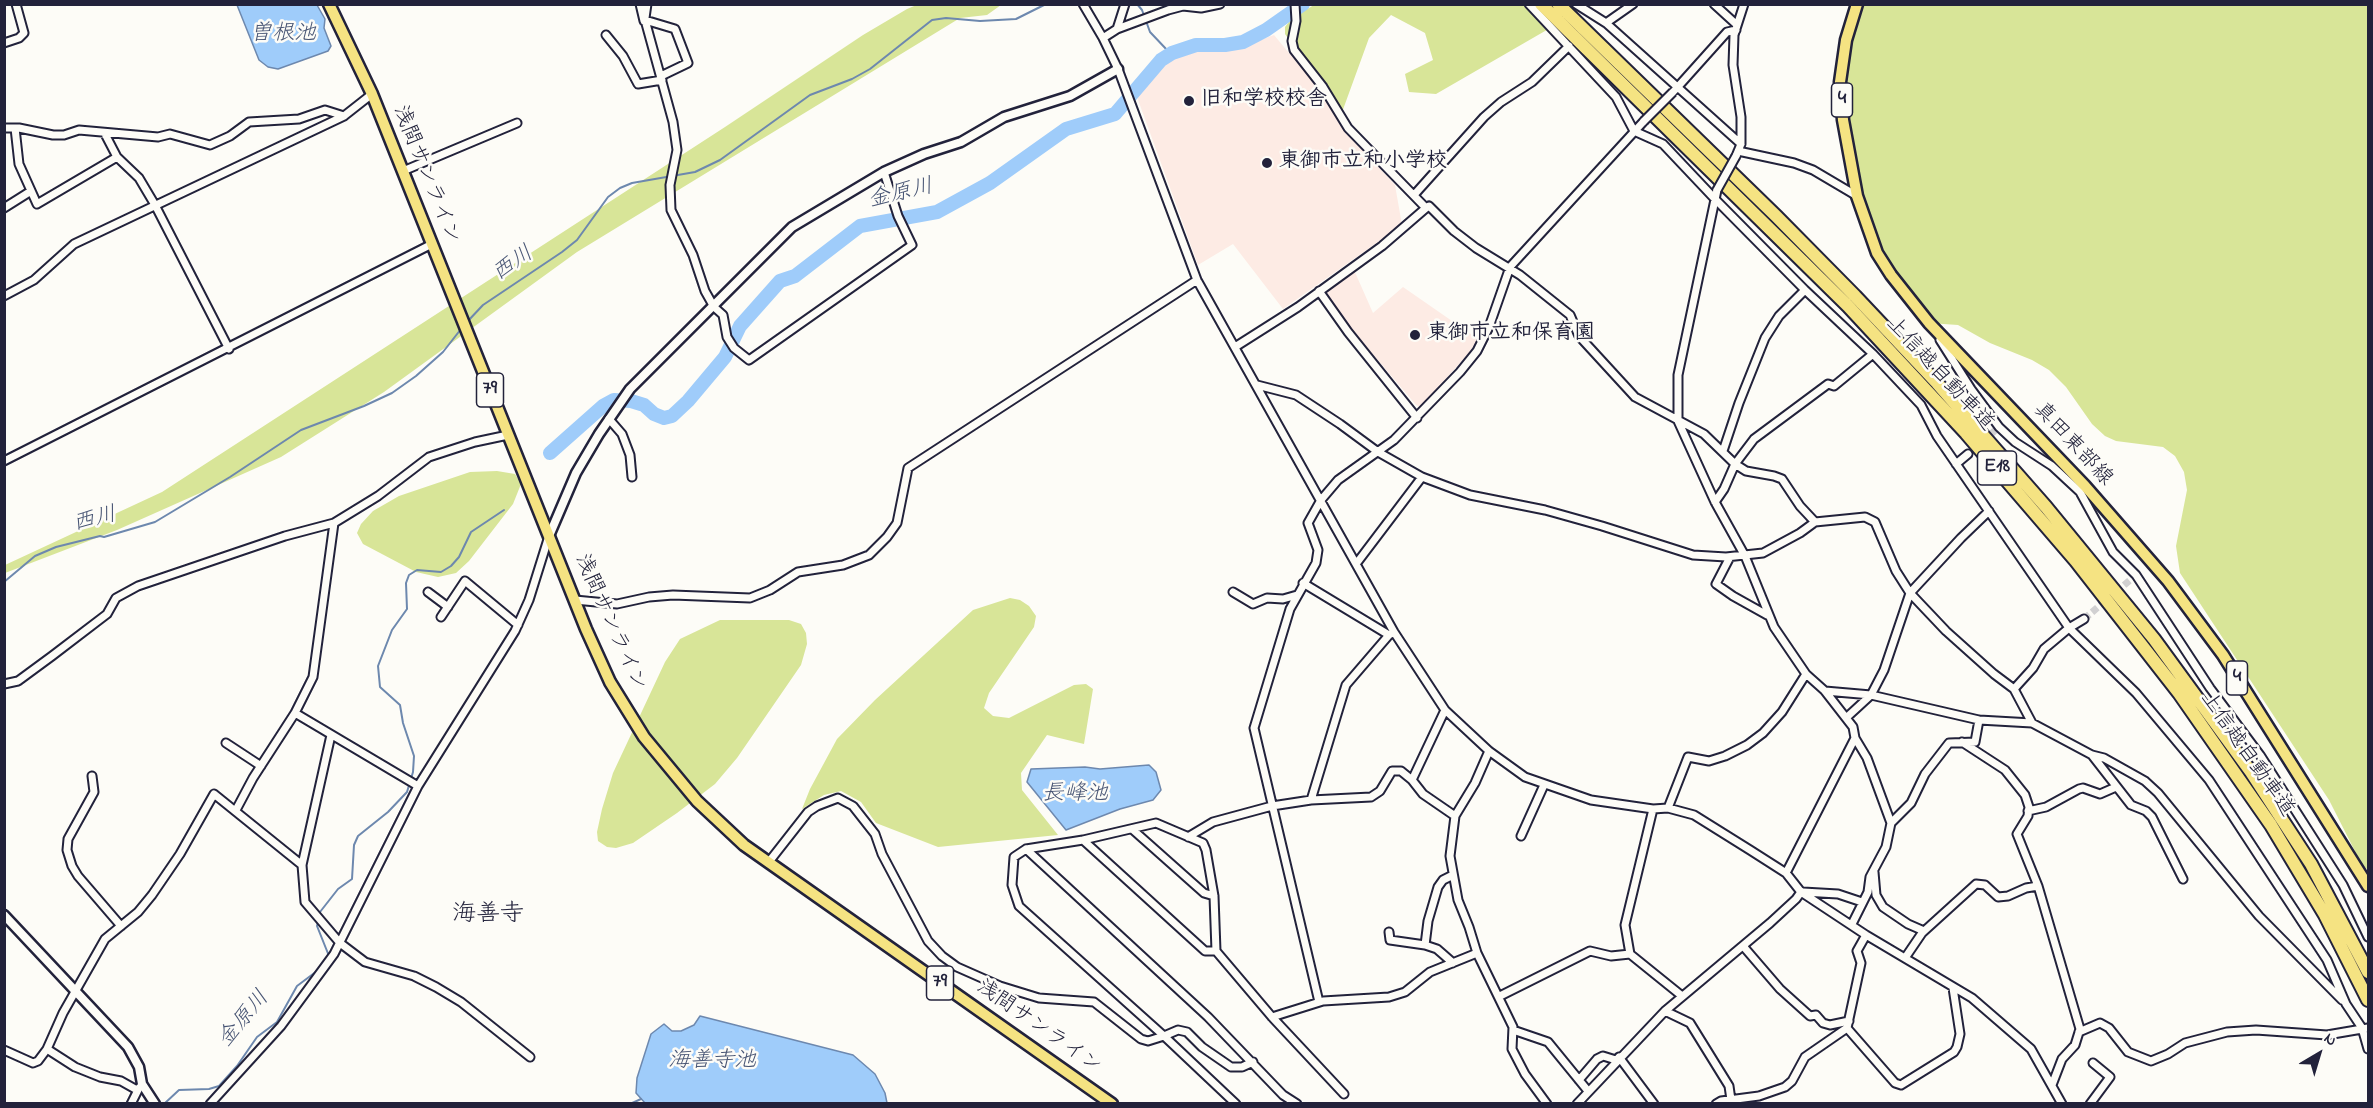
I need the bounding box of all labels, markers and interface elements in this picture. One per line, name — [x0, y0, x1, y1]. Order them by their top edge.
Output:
water label: 曽根池 — [250, 22, 316, 48]
road number: 4 — [1832, 83, 1852, 117]
place label: 旧和学校校舎 — [1201, 88, 1327, 114]
marker: 旧和学校校舎 — [1182, 94, 1196, 108]
street label: 浅間サンライン — [386, 102, 464, 248]
place label: 東御市立和小学校 — [1279, 150, 1447, 176]
marker: 東御市立和小学校 — [1260, 156, 1274, 170]
water label: 金原川 — [866, 175, 936, 215]
water label: 西川 — [488, 242, 540, 288]
street label: 上信越自動車道 — [1880, 313, 1998, 437]
place label: 東御市立和保育園 — [1427, 322, 1595, 348]
marker: 東御市立和保育園 — [1408, 328, 1422, 342]
road number: 79 — [476, 373, 504, 407]
street label: 真田東部線 — [2027, 398, 2117, 492]
road number: E18 — [1978, 451, 2016, 485]
water label: 西川 — [70, 503, 120, 539]
street label: 浅間サンライン — [568, 551, 650, 695]
road number: 4 — [2226, 661, 2248, 695]
street label: 上信越自動車道 — [2194, 688, 2298, 822]
water label: 長峰池 — [1042, 782, 1108, 808]
district label: 海善寺 — [452, 902, 524, 930]
road number: 79 — [926, 966, 954, 1000]
street label: 浅間サンライン — [971, 976, 1105, 1080]
water label: 金原川 — [214, 986, 276, 1054]
north arrow — [2289, 1024, 2349, 1084]
text: N — [2318, 1027, 2342, 1053]
water label: 海善寺池 — [668, 1049, 756, 1075]

